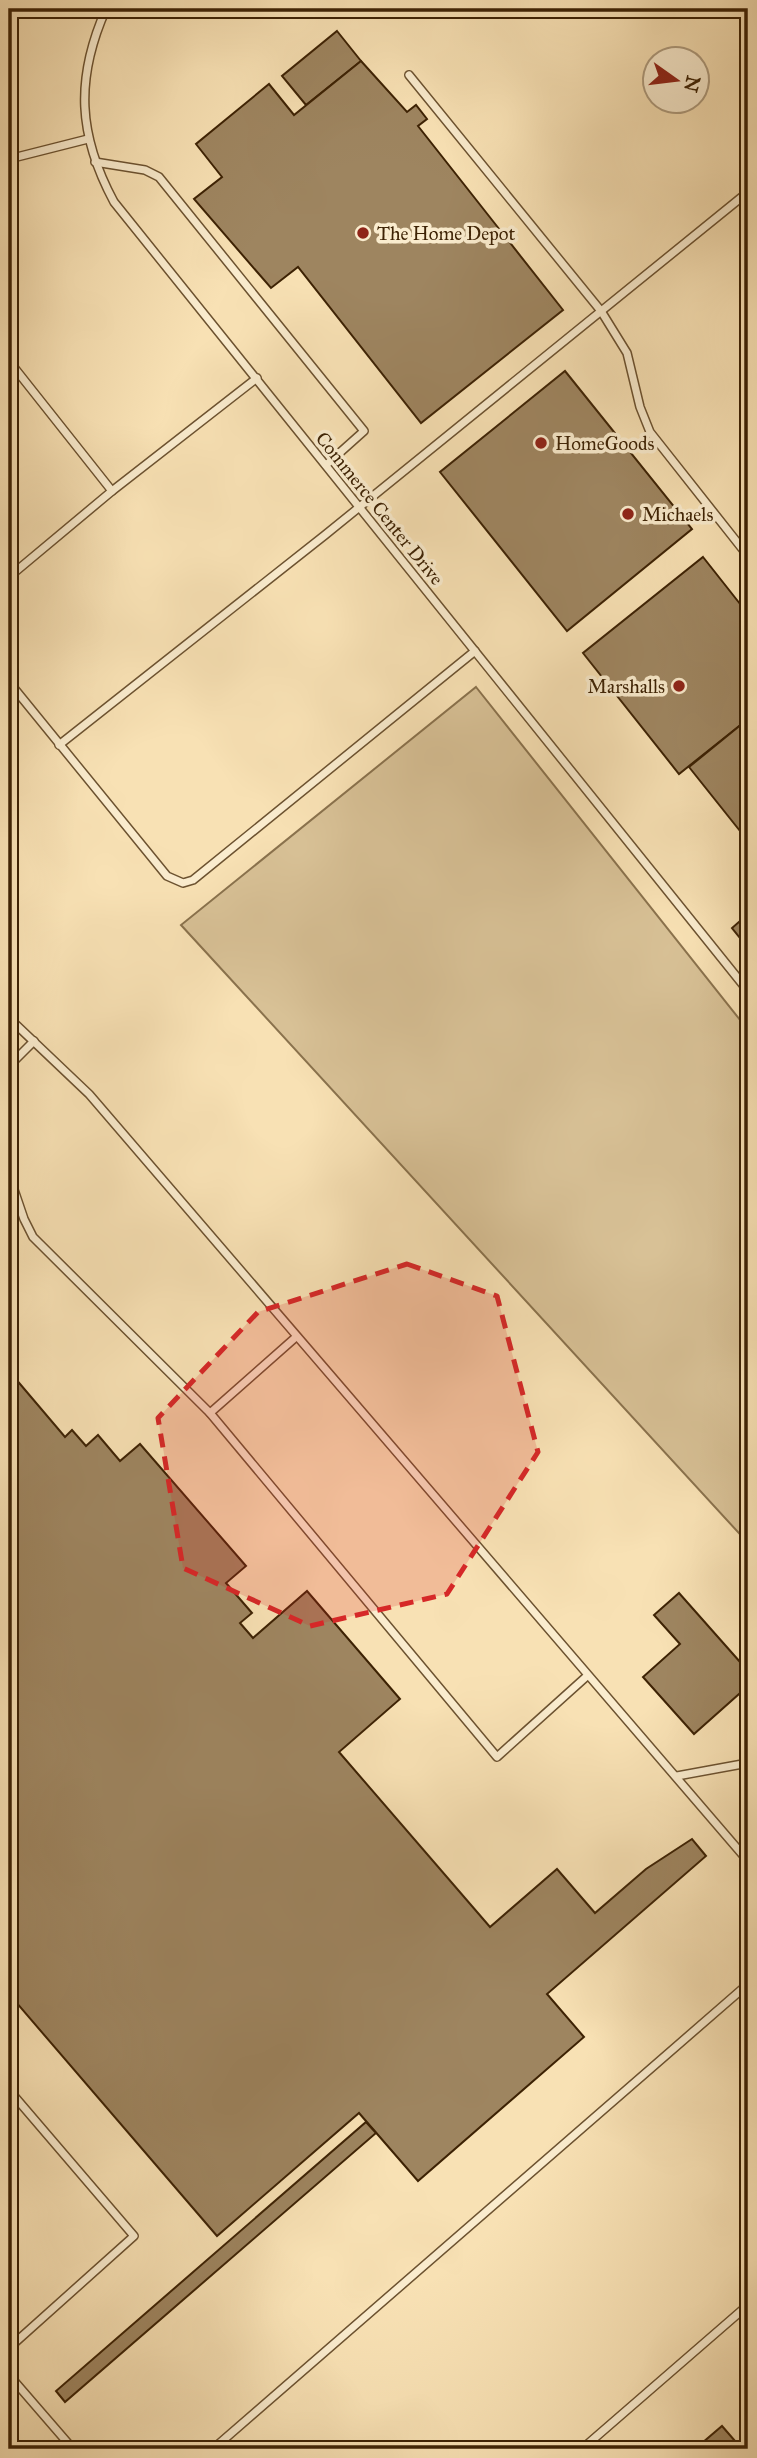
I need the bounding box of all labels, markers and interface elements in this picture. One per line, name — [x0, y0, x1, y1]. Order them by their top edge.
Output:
north arrow — [642, 46, 712, 116]
text: N — [679, 73, 705, 95]
place label: The Home Depot — [377, 222, 515, 245]
marker: The Home Depot — [355, 225, 371, 241]
street label: Commerce Center Drive — [311, 427, 448, 590]
place label: HomeGoods — [555, 432, 655, 455]
marker: HomeGoods — [533, 435, 549, 451]
place label: Michaels — [642, 503, 713, 526]
marker: Michaels — [620, 506, 636, 522]
place label: Marshalls — [588, 675, 665, 698]
marker: Marshalls — [671, 678, 687, 694]

